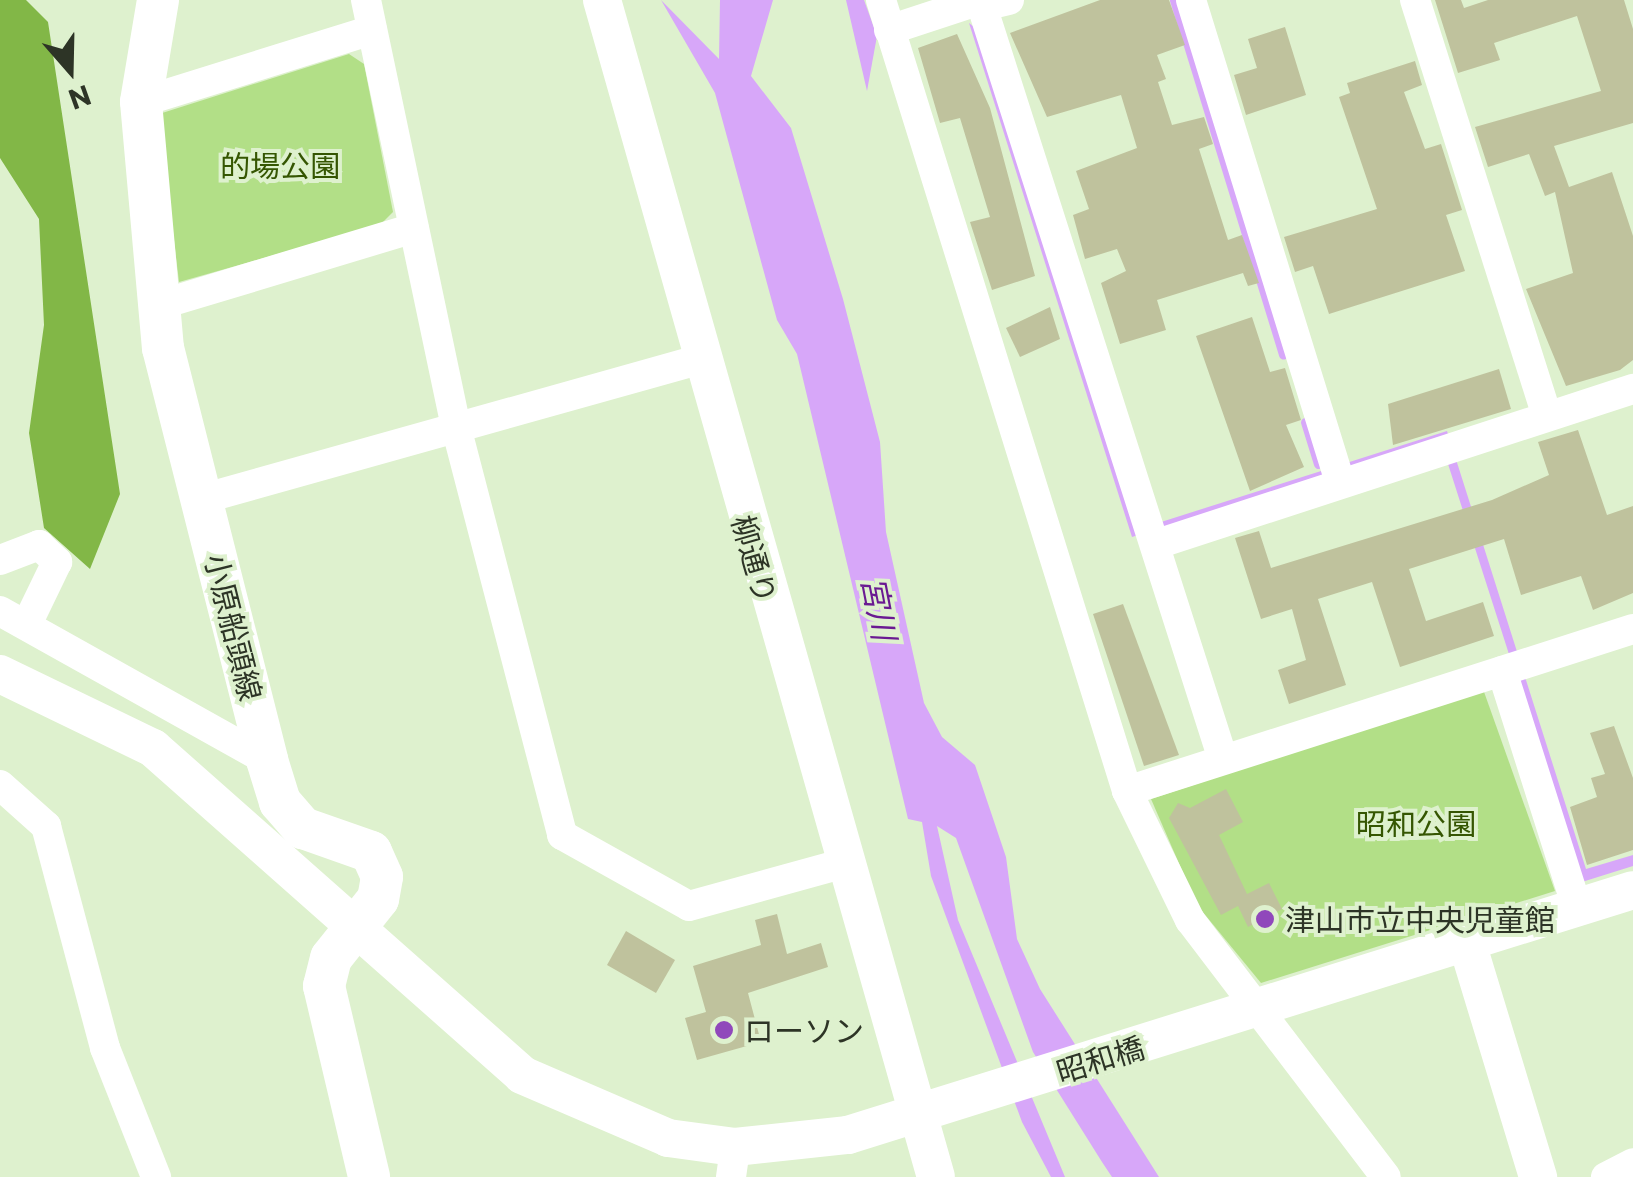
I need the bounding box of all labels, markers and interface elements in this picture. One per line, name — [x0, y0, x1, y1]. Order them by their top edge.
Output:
north arrow — [20, 20, 120, 120]
text: N — [65, 79, 96, 118]
park label: 的場公園 — [220, 147, 340, 183]
street label: 柳通り — [725, 511, 785, 607]
street label: 小原船頭線 — [198, 550, 270, 704]
water label: 宮川 — [855, 573, 905, 643]
park label: 昭和公園 — [1356, 805, 1476, 841]
place label: 津山市立中央児童館 — [1285, 901, 1555, 937]
marker: 津山市立中央児童館 — [1254, 908, 1276, 930]
place label: ローソン — [744, 1012, 864, 1048]
marker: ローソン — [713, 1019, 735, 1041]
street label: 昭和橋 — [1052, 1029, 1148, 1089]

